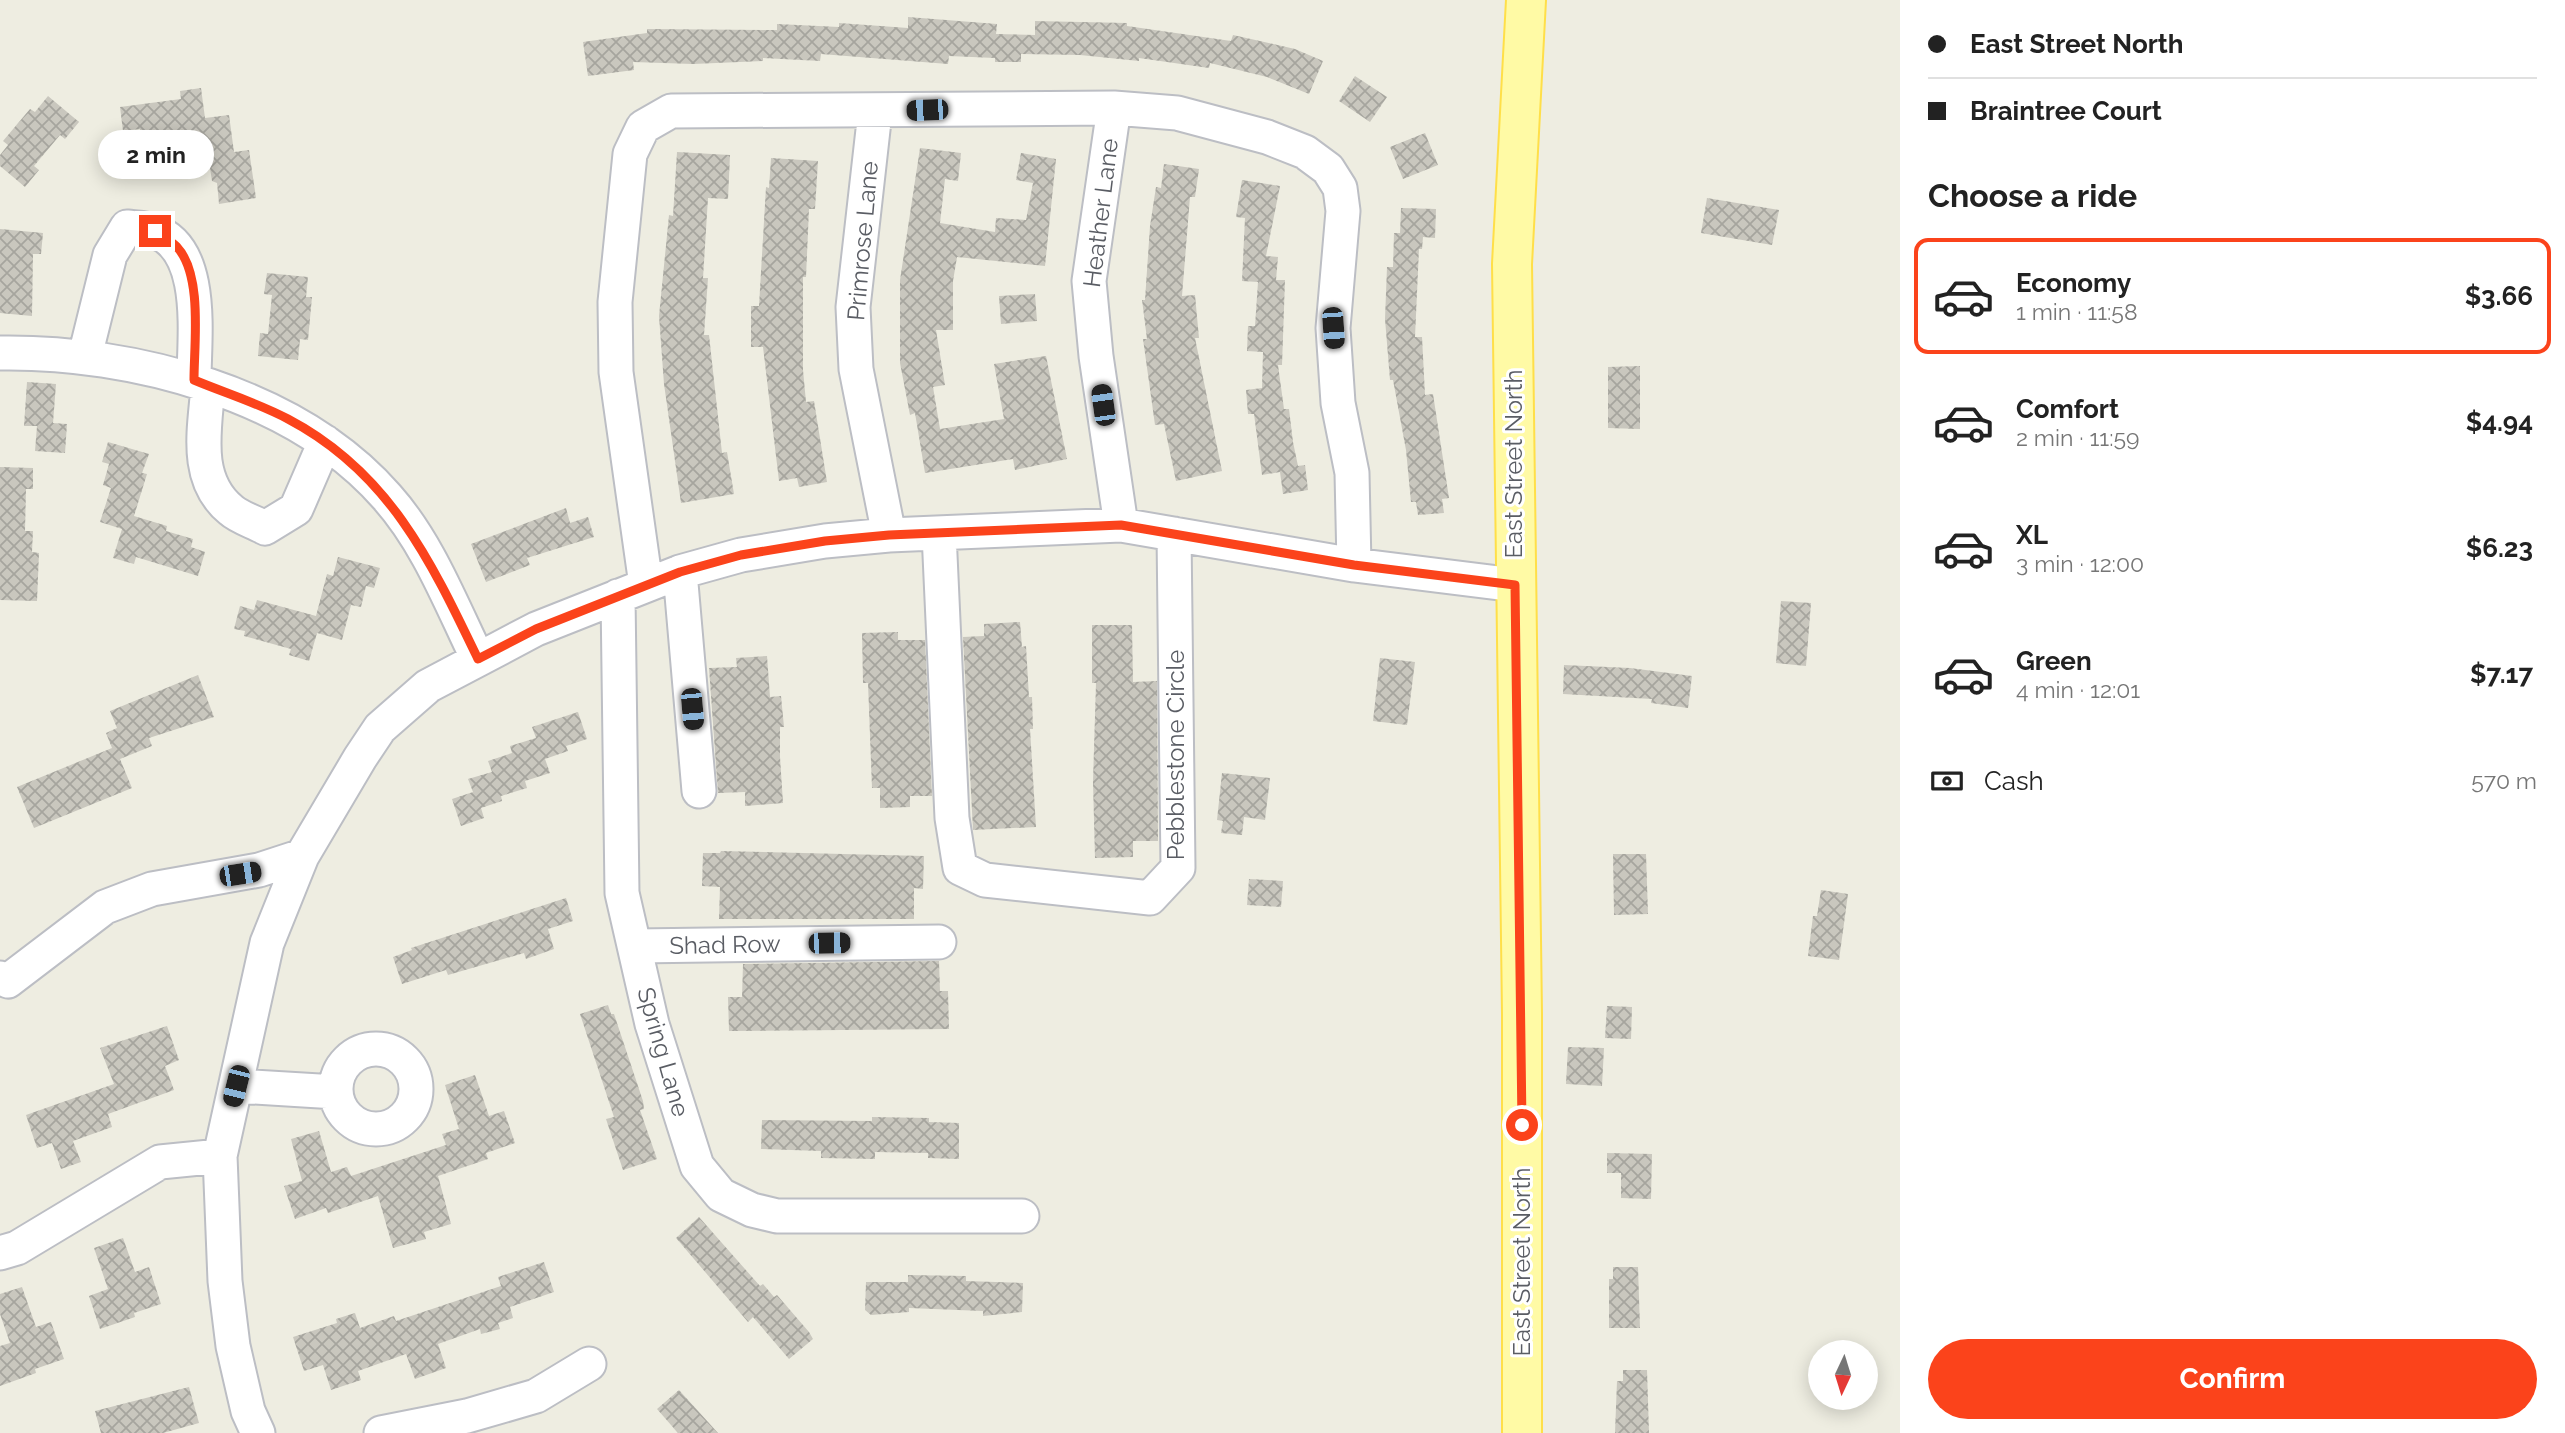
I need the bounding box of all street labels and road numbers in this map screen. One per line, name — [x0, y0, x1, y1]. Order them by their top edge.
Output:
street label: Heather Lane — [1077, 137, 1124, 289]
street label: Primrose Lane — [841, 160, 884, 322]
street label: East Street North — [1499, 369, 1528, 559]
street label: Pebblestone Circle — [1161, 650, 1190, 860]
street label: Shad Row — [669, 929, 781, 960]
street label: Spring Lane — [631, 984, 696, 1120]
street label: East Street North — [1507, 1167, 1536, 1357]

